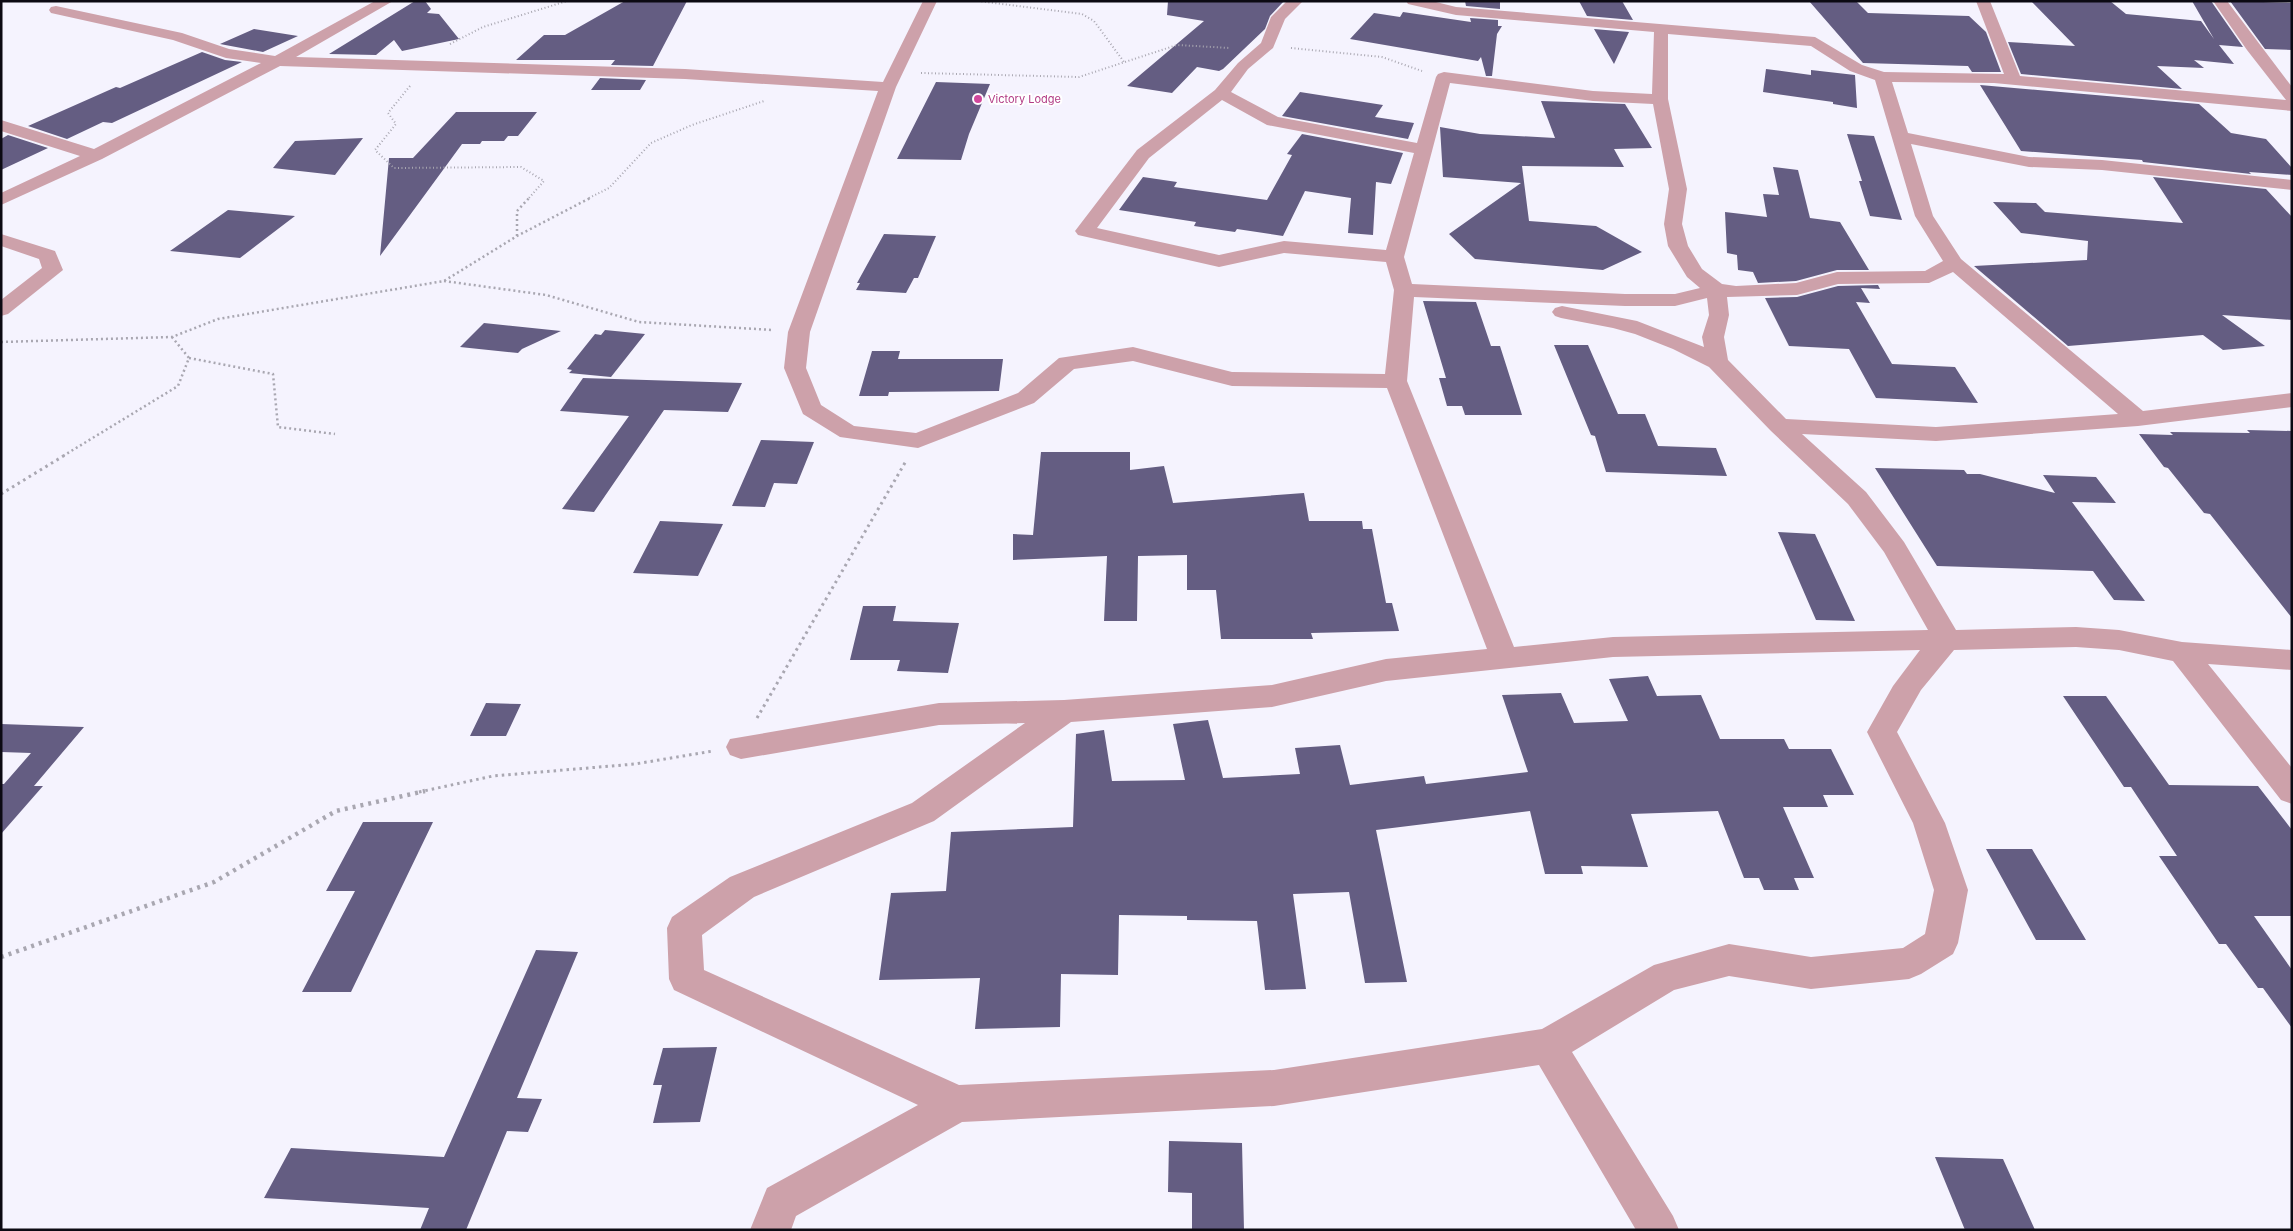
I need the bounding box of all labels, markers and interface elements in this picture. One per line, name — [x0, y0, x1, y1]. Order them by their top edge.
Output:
place label: Victory Lodge — [988, 92, 1061, 106]
marker: Victory Lodge — [972, 93, 984, 105]

